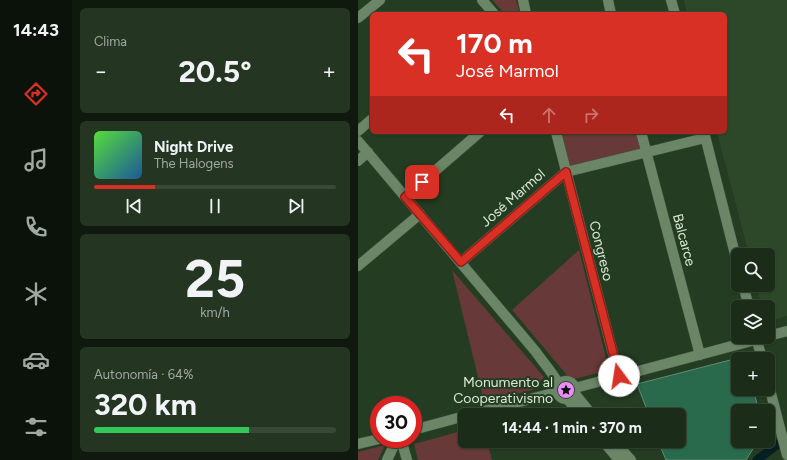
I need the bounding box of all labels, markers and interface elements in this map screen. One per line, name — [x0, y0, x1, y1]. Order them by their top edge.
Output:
text: 14:43 — [13, 19, 59, 41]
text: 170 m — [456, 26, 533, 60]
icon: left — [390, 28, 442, 80]
text: Clima — [94, 34, 127, 49]
text: 20.5° — [178, 53, 252, 90]
text: − — [94, 58, 108, 85]
text: + — [322, 58, 336, 85]
text: José Marmol — [456, 60, 559, 82]
icon: directions — [22, 80, 50, 108]
icon: left — [496, 104, 518, 126]
icon: ahead — [538, 104, 560, 126]
icon: right — [580, 104, 602, 126]
text: Night Drive — [154, 138, 233, 156]
icon: music — [22, 146, 50, 174]
text: The Halogens — [154, 156, 234, 171]
pin — [405, 165, 439, 199]
street label: José Marmol — [477, 165, 549, 231]
icon: arrive — [411, 171, 433, 193]
icon: previous — [123, 195, 145, 217]
icon: pause — [204, 195, 226, 217]
icon: next — [285, 195, 307, 217]
street label: Balcarce — [669, 212, 699, 268]
icon: phone — [22, 213, 50, 241]
street label: Congreso — [585, 219, 617, 283]
text: 25 — [185, 248, 245, 310]
map controls — [731, 248, 775, 448]
button: search — [731, 248, 775, 292]
icon: climate — [22, 280, 50, 308]
button: layers — [731, 300, 775, 344]
text: km/h — [200, 305, 230, 320]
icon: car — [22, 346, 50, 374]
button: + — [731, 352, 775, 396]
position arrow — [598, 355, 640, 397]
text: Autonomía · 64% — [94, 367, 193, 382]
place label: Monumento al Cooperativismo — [453, 374, 553, 407]
place icon: Monumento al Cooperativismo — [556, 380, 576, 400]
text: 320 km — [94, 386, 197, 423]
speed limit sign: 30 — [370, 396, 422, 448]
button: − — [731, 404, 775, 448]
icon: filters — [22, 413, 50, 441]
text: 14:44 · 1 min · 370 m — [502, 419, 642, 437]

